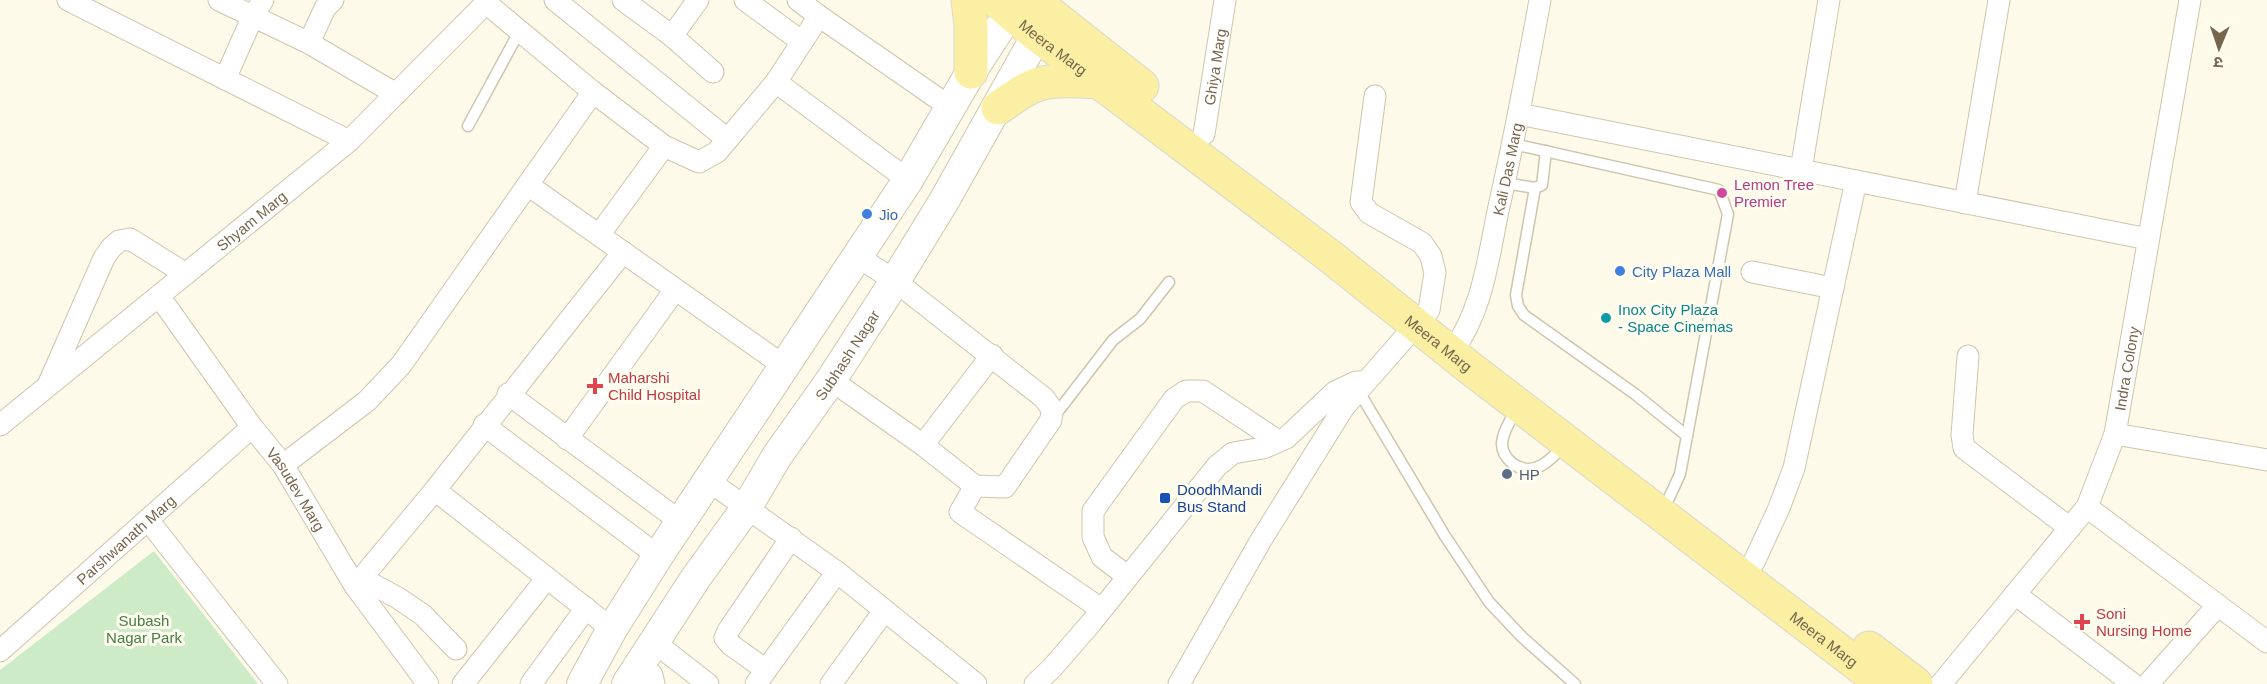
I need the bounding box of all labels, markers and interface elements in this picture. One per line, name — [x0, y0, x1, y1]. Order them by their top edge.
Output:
street label: Meera Marg — [1016, 16, 1091, 78]
north arrow — [2189, 18, 2249, 78]
street label: Ghiya Marg — [1200, 27, 1229, 106]
text: उ — [2213, 54, 2223, 71]
street label: Kali Das Marg — [1489, 121, 1525, 217]
place label: Lemon Tree Premier — [1734, 176, 1814, 210]
marker: Lemon Tree Premier — [1715, 186, 1729, 200]
street label: Shyam Marg — [213, 187, 290, 254]
place label: Jio — [879, 206, 898, 223]
marker: Jio — [860, 207, 874, 221]
place label: City Plaza Mall — [1632, 263, 1731, 280]
marker: City Plaza Mall — [1613, 264, 1627, 278]
place label: Inox City Plaza - Space Cinemas — [1618, 301, 1733, 335]
street label: Subhash Nagar — [811, 307, 883, 403]
street label: Meera Marg — [1402, 311, 1476, 375]
marker: Inox City Plaza - Space Cinemas — [1599, 311, 1613, 325]
street label: Indra Colony — [2111, 325, 2142, 412]
place label: Maharshi Child Hospital — [608, 369, 701, 403]
marker: Maharshi Child Hospital — [586, 377, 604, 395]
street label: Vasudev Marg — [263, 444, 329, 534]
place label: HP — [1519, 466, 1540, 483]
marker: HP — [1500, 467, 1514, 481]
place label: DoodhMandi Bus Stand — [1177, 481, 1262, 515]
street label: Parshwanath Marg — [73, 491, 178, 588]
marker: DoodhMandi Bus Stand — [1158, 491, 1172, 505]
place label: Soni Nursing Home — [2096, 605, 2192, 639]
street label: Meera Marg — [1787, 608, 1862, 670]
park label: Subash Nagar Park — [106, 612, 182, 646]
marker: Soni Nursing Home — [2073, 613, 2091, 631]

